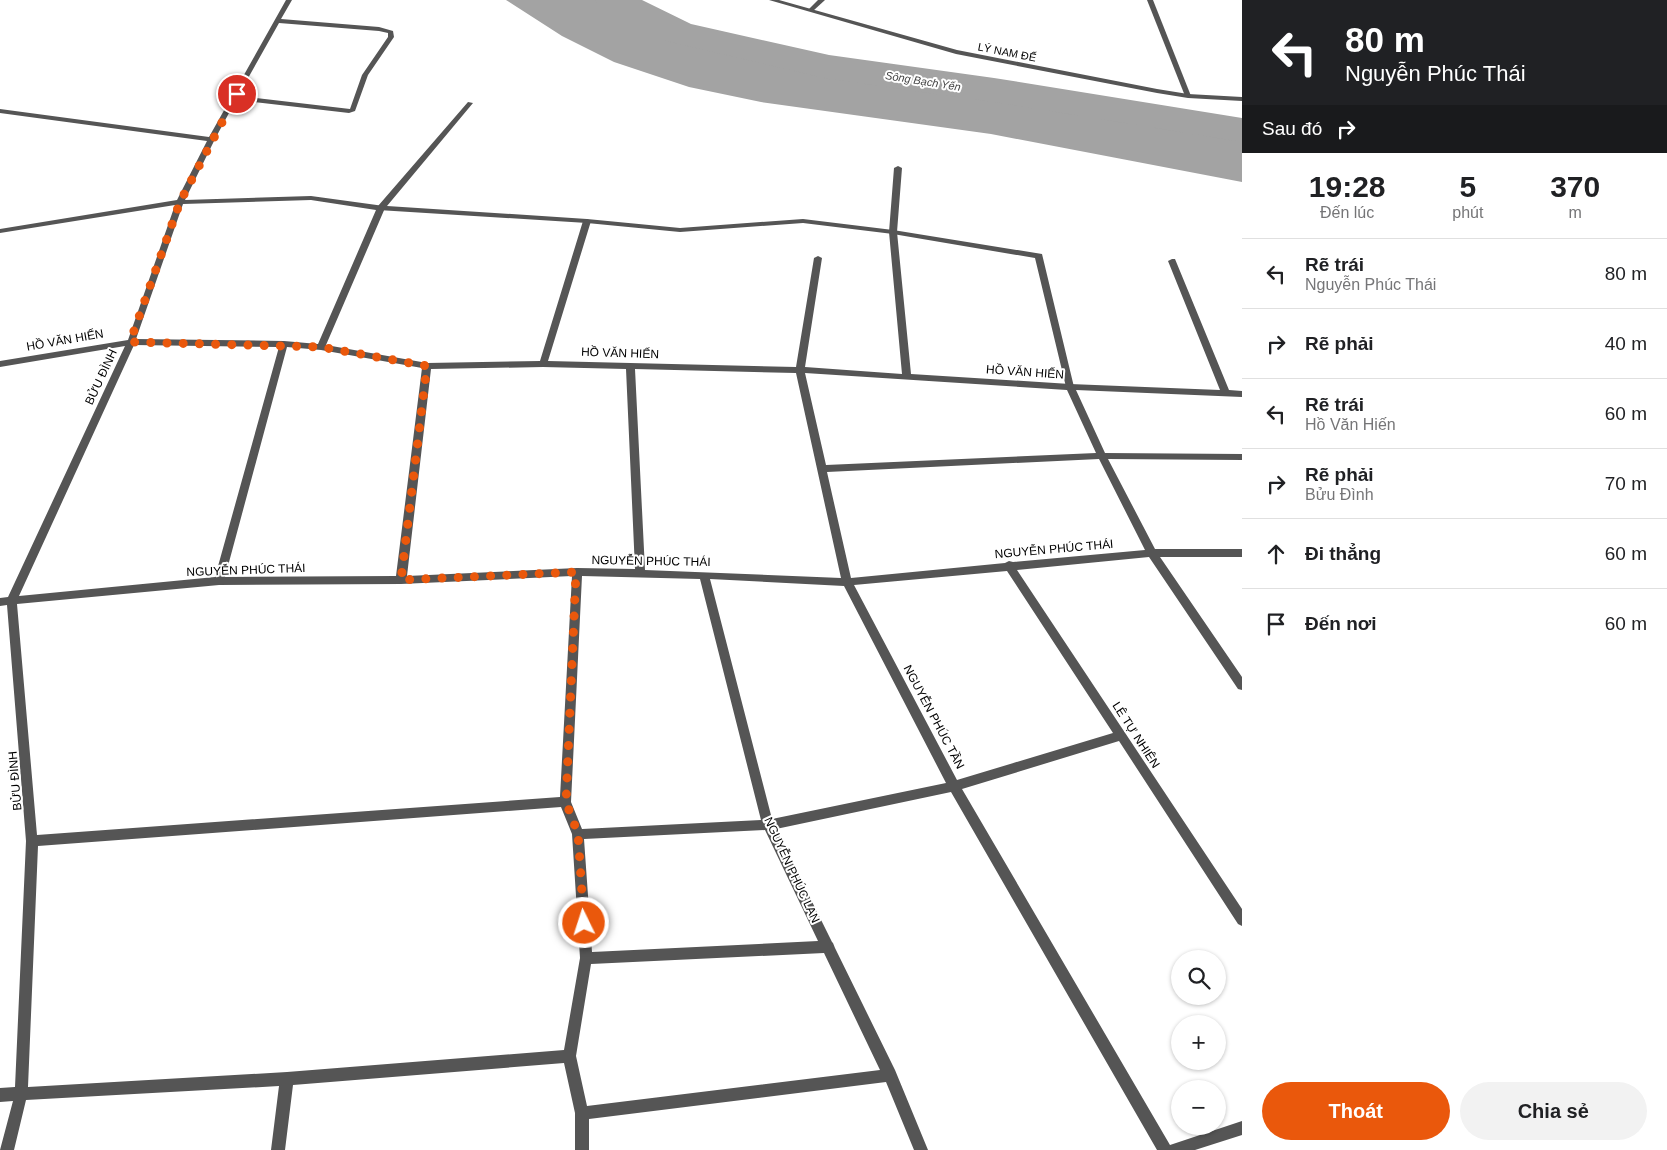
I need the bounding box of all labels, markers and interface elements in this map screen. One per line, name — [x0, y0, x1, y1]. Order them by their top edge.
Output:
icon: left — [1262, 20, 1327, 85]
text: 80 m — [1345, 20, 1425, 59]
street label: LÝ NAM ĐẾ — [977, 40, 1037, 64]
text: Nguyễn Phúc Thái — [1345, 61, 1526, 86]
water label: Sông Bạch Yến — [884, 69, 962, 93]
pin — [216, 73, 258, 115]
icon: arrive — [223, 80, 251, 108]
icon: right — [1332, 115, 1360, 143]
text: Sau đó — [1262, 118, 1322, 139]
text: 19:28 — [1309, 170, 1386, 203]
text: 5 — [1459, 170, 1476, 203]
text: 370 — [1550, 170, 1600, 203]
text: Đến lúc — [1320, 204, 1374, 221]
text: phút — [1452, 204, 1483, 221]
text: m — [1569, 204, 1582, 221]
text: Rẽ trái — [1305, 254, 1364, 275]
icon: left — [1262, 260, 1290, 288]
text: 80 m — [1605, 263, 1647, 284]
text: Nguyễn Phúc Thái — [1305, 276, 1436, 293]
street label: HỒ VĂN HIẾN — [25, 325, 105, 354]
icon: right — [1262, 330, 1290, 358]
text: Rẽ phải — [1305, 333, 1374, 354]
text: 40 m — [1605, 333, 1647, 354]
street label: HỒ VĂN HIẾN — [581, 344, 659, 361]
street label: BỬU ĐÌNH — [81, 347, 120, 407]
street label: HỒ VĂN HIẾN — [986, 361, 1064, 382]
text: Rẽ trái — [1305, 394, 1364, 415]
icon: left — [1262, 400, 1290, 428]
text: 60 m — [1605, 403, 1647, 424]
text: Hồ Văn Hiến — [1305, 416, 1396, 433]
text: Rẽ phải — [1305, 464, 1374, 485]
icon: right — [1262, 470, 1290, 498]
text: 70 m — [1605, 473, 1647, 494]
text: Bửu Đình — [1305, 486, 1374, 503]
street label: NGUYỄN PHÚC THÁI — [994, 536, 1114, 561]
icon: ahead — [1262, 540, 1290, 568]
text: Đi thẳng — [1305, 543, 1381, 564]
text: 60 m — [1605, 543, 1647, 564]
street label: NGUYỄN PHÚC THÁI — [591, 552, 711, 569]
street label: NGUYỄN PHÚC THÁI — [186, 560, 306, 579]
icon: arrive — [1262, 610, 1290, 638]
text: Đến nơi — [1305, 613, 1377, 634]
text: 60 m — [1605, 613, 1647, 634]
street label: NGUYỄN PHÚC TẦN — [901, 662, 968, 771]
street label: LÊ TỰ NHIÊN — [1109, 699, 1163, 771]
street label: BỬU ĐÌNH — [4, 751, 25, 811]
street label: NGUYỄN PHÚC LAN — [761, 814, 824, 925]
position arrow — [557, 896, 609, 948]
map controls — [1171, 950, 1226, 1135]
button: search — [1171, 950, 1226, 1005]
button: + — [1171, 1015, 1226, 1070]
button: − — [1171, 1080, 1226, 1135]
button: Thoát — [1262, 1082, 1450, 1140]
button: Chia sẻ — [1460, 1082, 1647, 1140]

